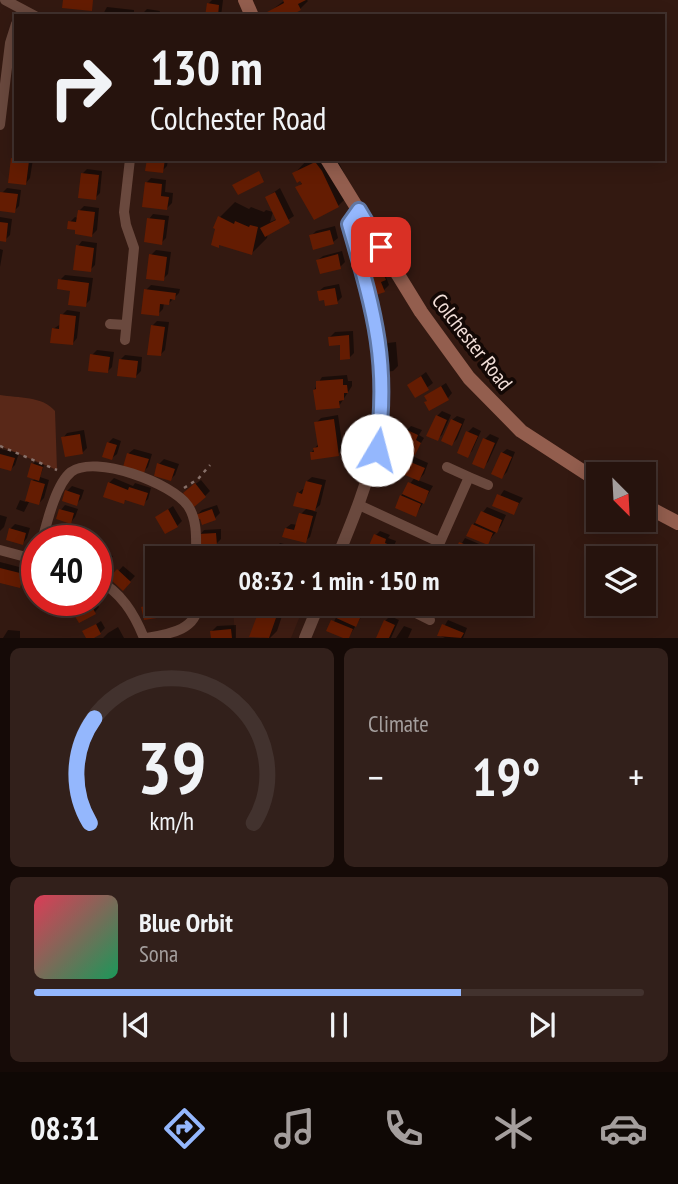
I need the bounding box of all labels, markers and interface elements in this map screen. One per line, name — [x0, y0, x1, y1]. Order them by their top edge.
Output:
text: 130 m — [150, 35, 263, 99]
icon: right — [35, 42, 126, 133]
text: Colchester Road — [150, 97, 326, 139]
pin — [351, 217, 411, 277]
icon: arrive — [362, 228, 400, 266]
street label: Colchester Road — [426, 288, 519, 396]
position arrow — [340, 413, 414, 487]
north arrow — [586, 462, 656, 532]
map controls — [586, 462, 656, 616]
speed limit sign: 40 — [21, 525, 112, 616]
button: layers — [586, 546, 656, 616]
text: 08:32 · 1 min · 150 m — [239, 564, 439, 597]
text: Climate — [368, 709, 429, 738]
text: 39 — [137, 720, 207, 814]
text: 19° — [472, 743, 540, 810]
text: − — [368, 752, 384, 801]
text: + — [628, 752, 644, 801]
text: km/h — [150, 805, 194, 837]
text: Blue Orbit — [139, 906, 233, 939]
text: Sona — [139, 939, 178, 968]
icon: previous — [117, 1006, 155, 1044]
icon: pause — [320, 1006, 358, 1044]
icon: next — [523, 1006, 561, 1044]
icon: directions — [160, 1104, 209, 1153]
icon: music — [270, 1104, 319, 1153]
icon: phone — [379, 1104, 428, 1153]
icon: climate — [489, 1104, 538, 1153]
icon: car — [599, 1104, 648, 1153]
text: 08:31 — [30, 1107, 100, 1149]

